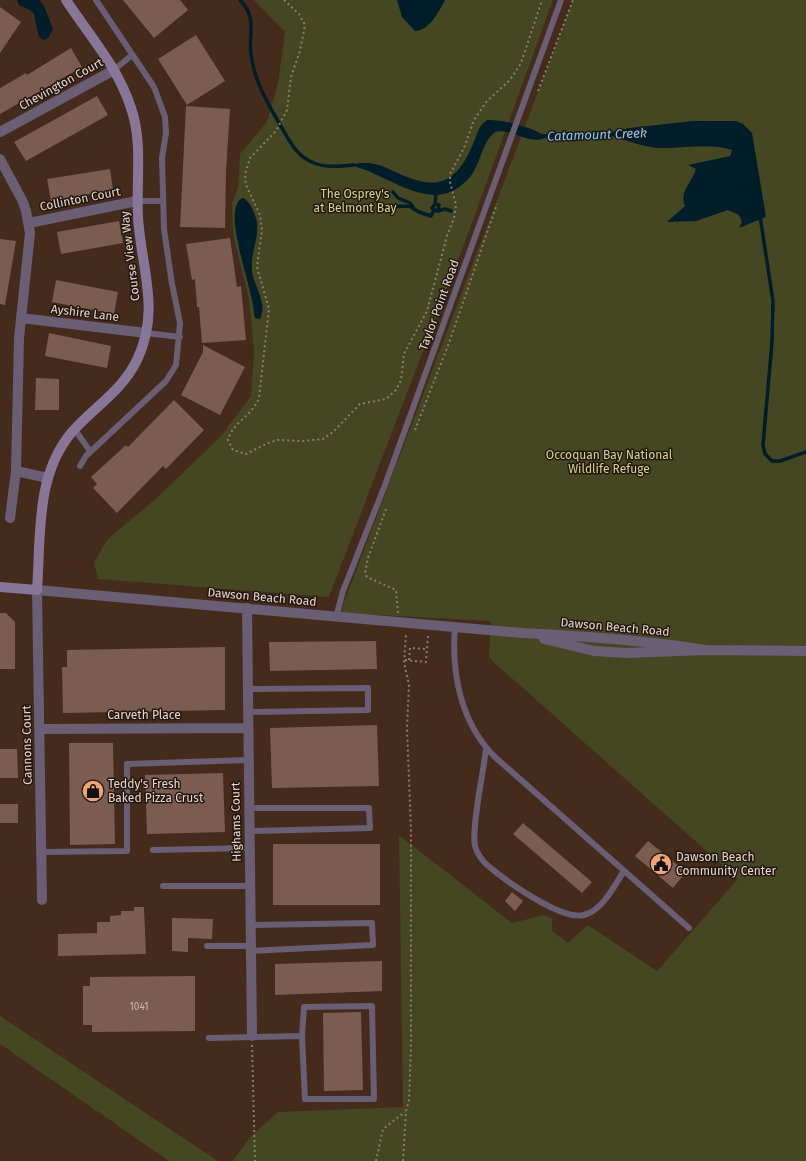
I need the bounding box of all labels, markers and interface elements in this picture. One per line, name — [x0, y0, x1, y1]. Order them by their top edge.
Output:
street label: Chevington Court — [17, 55, 106, 113]
water label: Catamount Creek — [547, 125, 647, 144]
street label: Collinton Court — [39, 184, 122, 214]
park label: The Osprey's at Belmont Bay — [314, 187, 396, 215]
street label: Course View Way — [118, 210, 142, 302]
street label: Taylor Point Road — [416, 258, 462, 352]
street label: Ayshire Lane — [50, 302, 120, 324]
park label: Occoquan Bay National Wildlife Refuge — [546, 448, 673, 476]
street label: Dawson Beach Road — [207, 585, 317, 609]
street label: Dawson Beach Road — [560, 615, 670, 639]
street label: Cannons Court — [19, 704, 35, 785]
street label: Carveth Place — [107, 708, 181, 722]
place label: Teddy's Fresh Baked Pizza Crust — [108, 777, 204, 805]
shop icon: Teddy's Fresh Baked Pizza Crust — [80, 778, 106, 804]
street label: Highams Court — [228, 781, 244, 862]
place label: Dawson Beach Community Center — [676, 850, 777, 878]
public building icon: Dawson Beach Community Center — [648, 851, 674, 877]
house number: 1041 — [130, 1001, 148, 1013]

